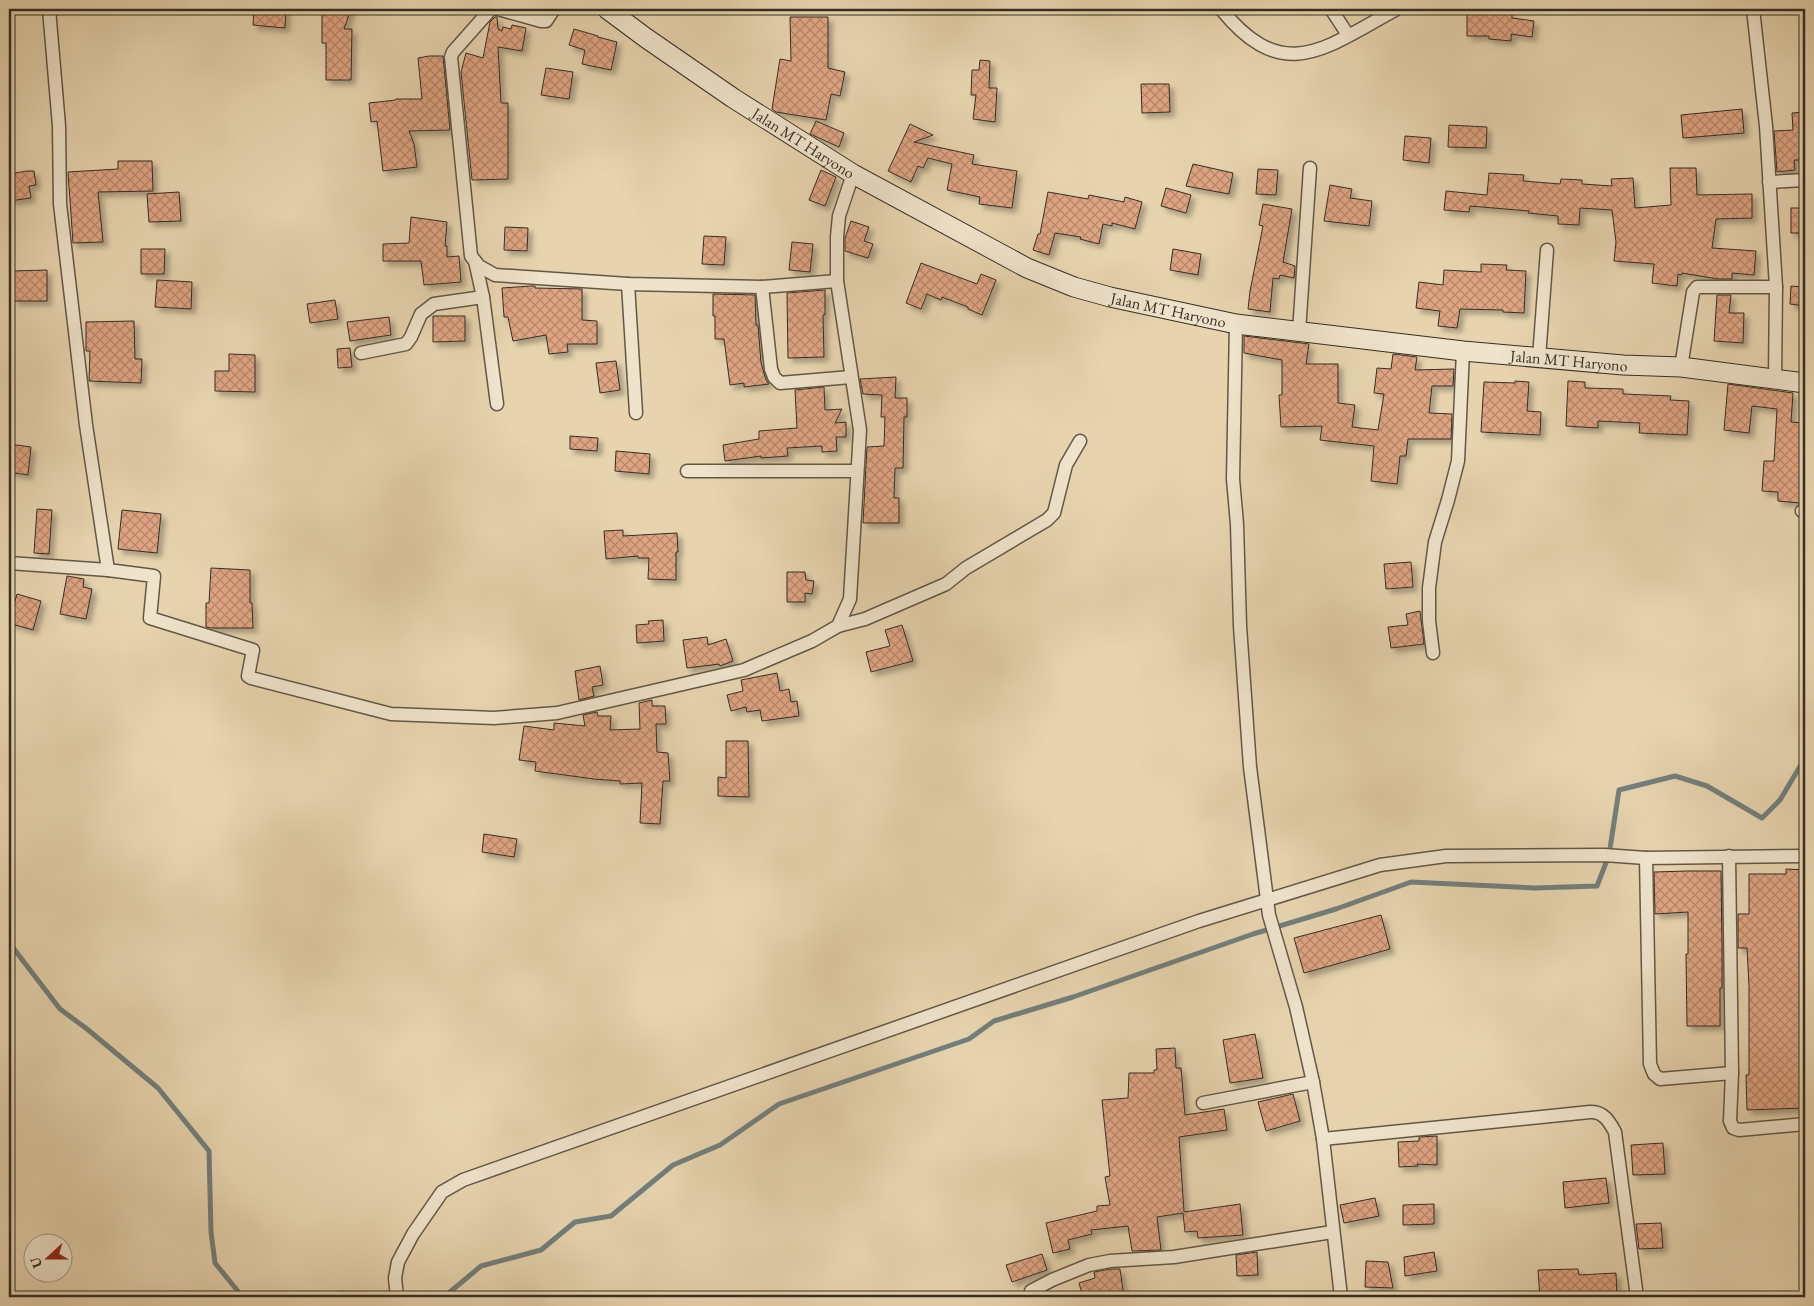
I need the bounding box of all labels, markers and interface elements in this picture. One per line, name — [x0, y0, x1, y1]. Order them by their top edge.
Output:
street label: Jalan MT Haryono — [746, 102, 859, 184]
street label: Jalan MT Haryono — [1107, 287, 1228, 333]
street label: Jalan MT Haryono — [1507, 345, 1628, 376]
north arrow — [22, 1234, 72, 1284]
text: U — [25, 1254, 46, 1271]

